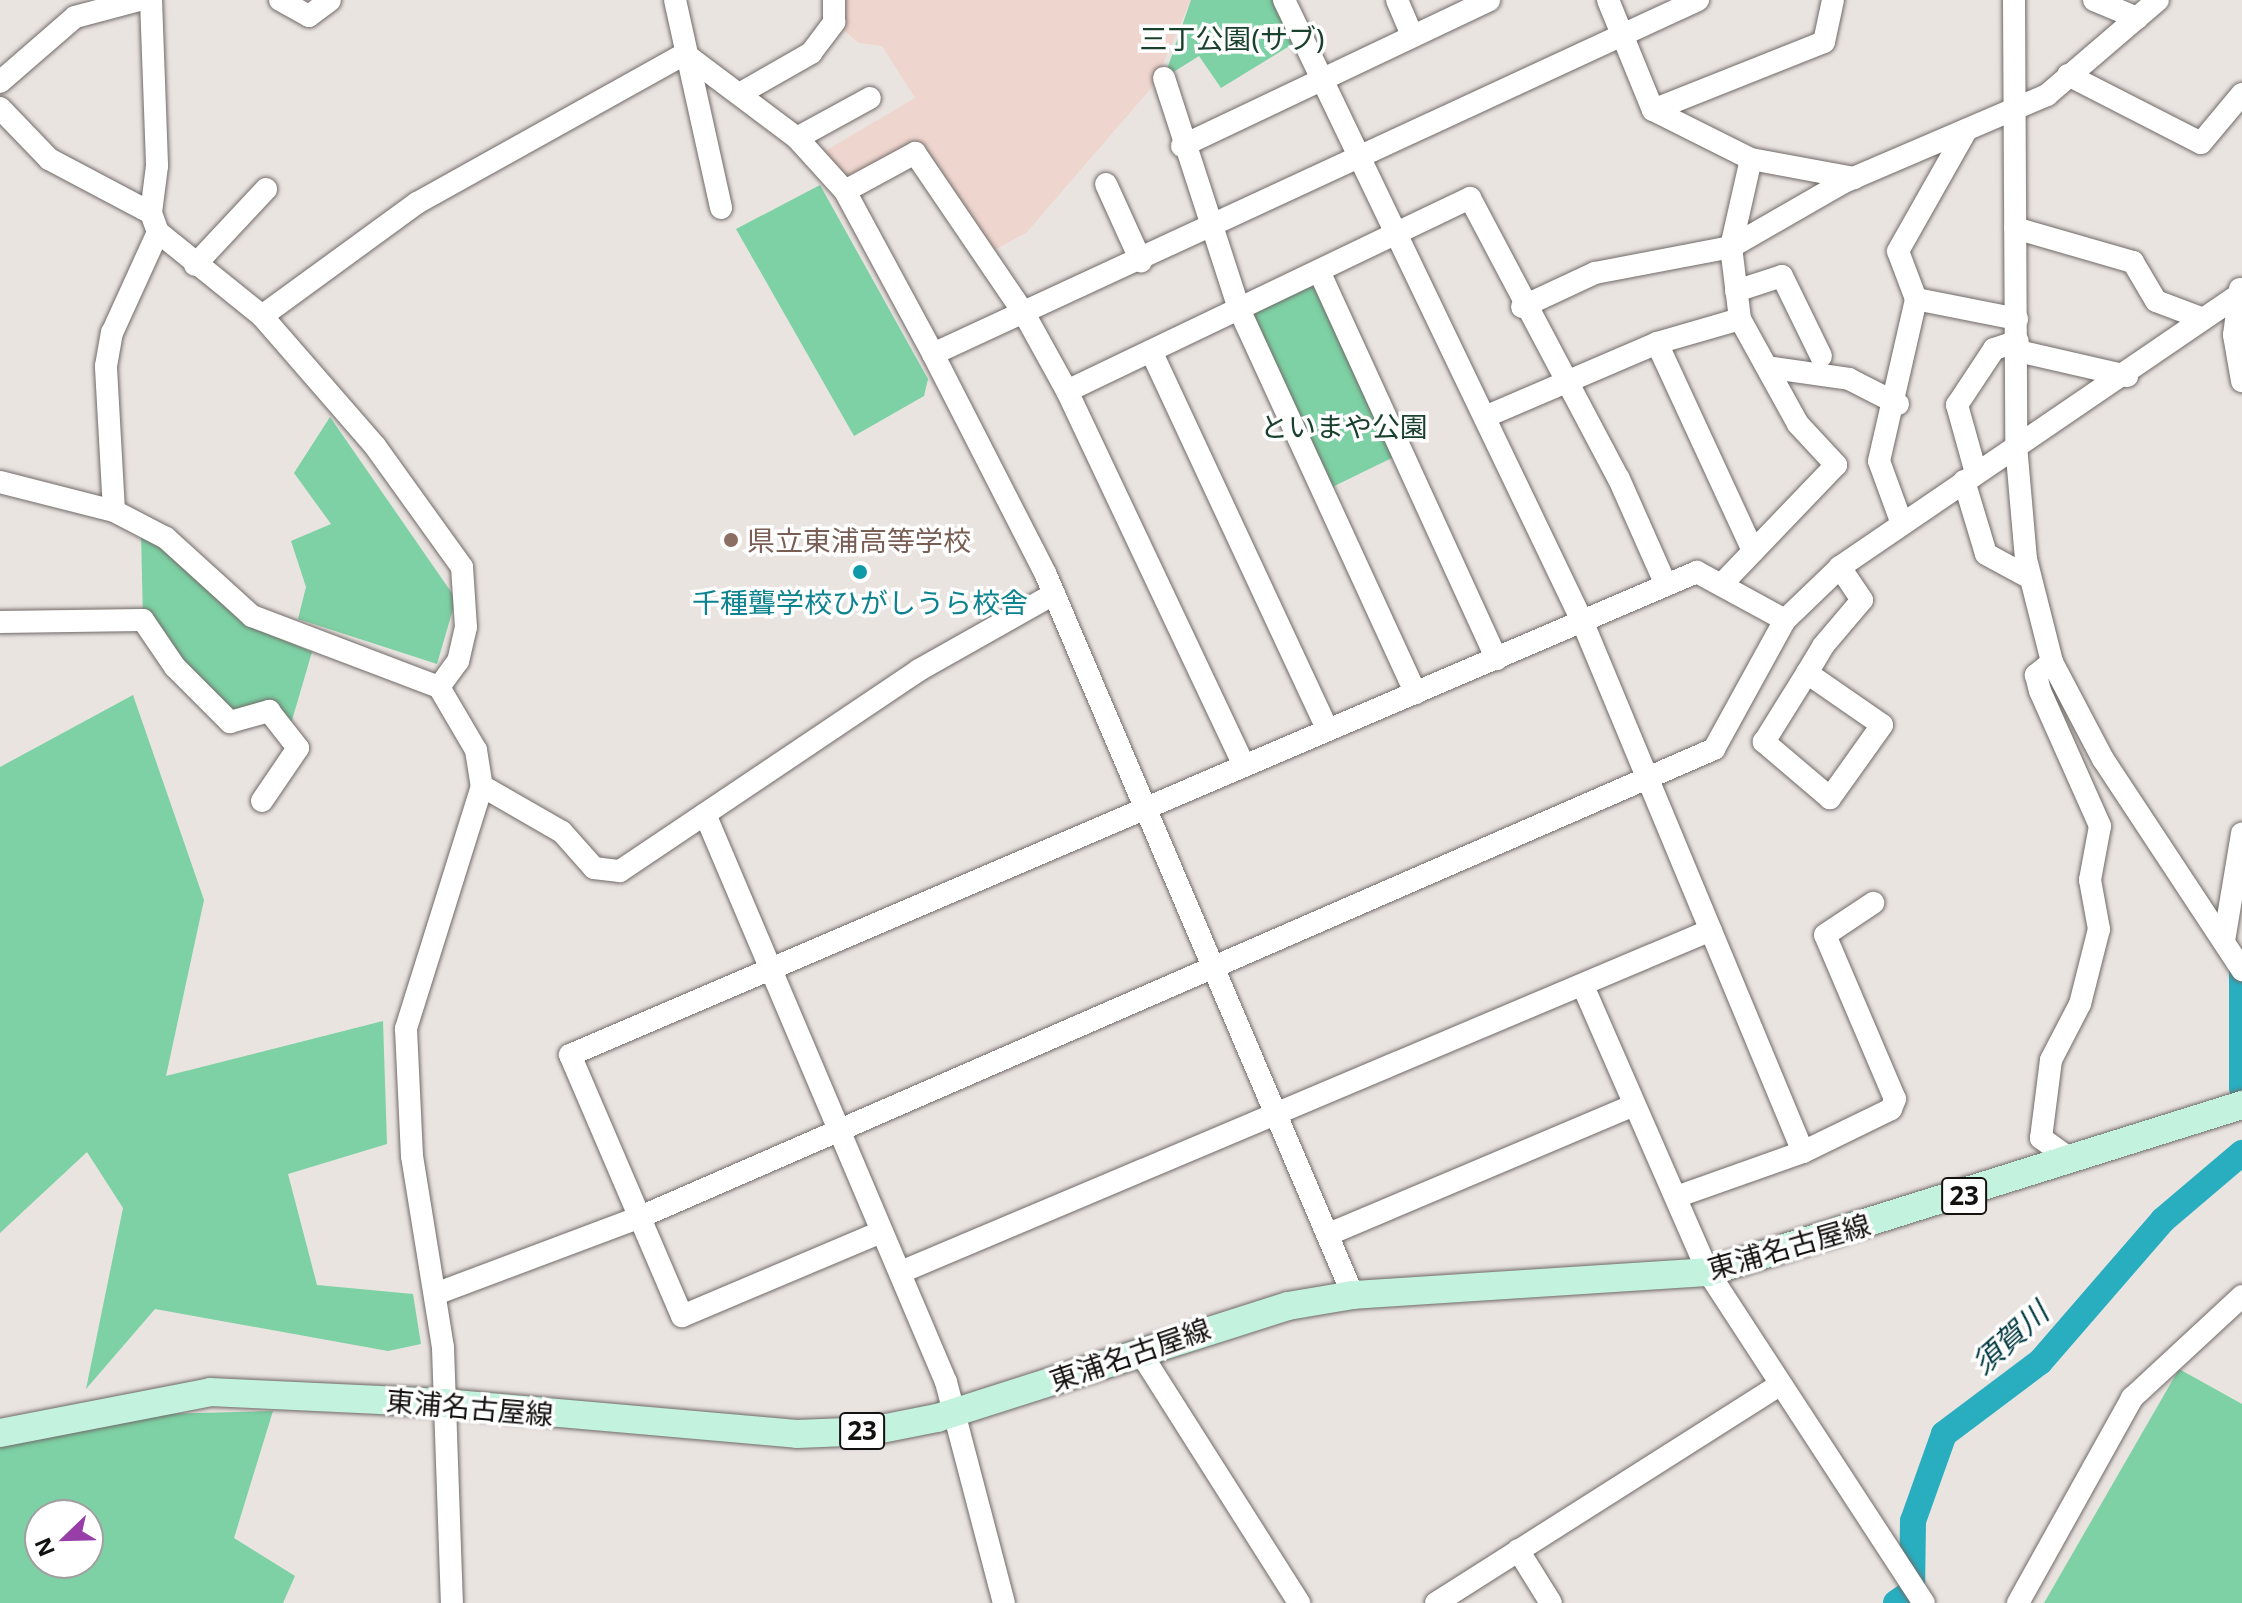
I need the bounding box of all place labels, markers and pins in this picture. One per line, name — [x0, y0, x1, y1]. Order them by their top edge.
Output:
place label: 県立東浦高等学校 — [747, 523, 971, 557]
marker: 県立東浦高等学校 — [722, 531, 740, 549]
marker: 千種聾学校ひがしうら校舎 — [851, 563, 869, 581]
place label: 千種聾学校ひがしうら校舎 — [692, 585, 1028, 619]

